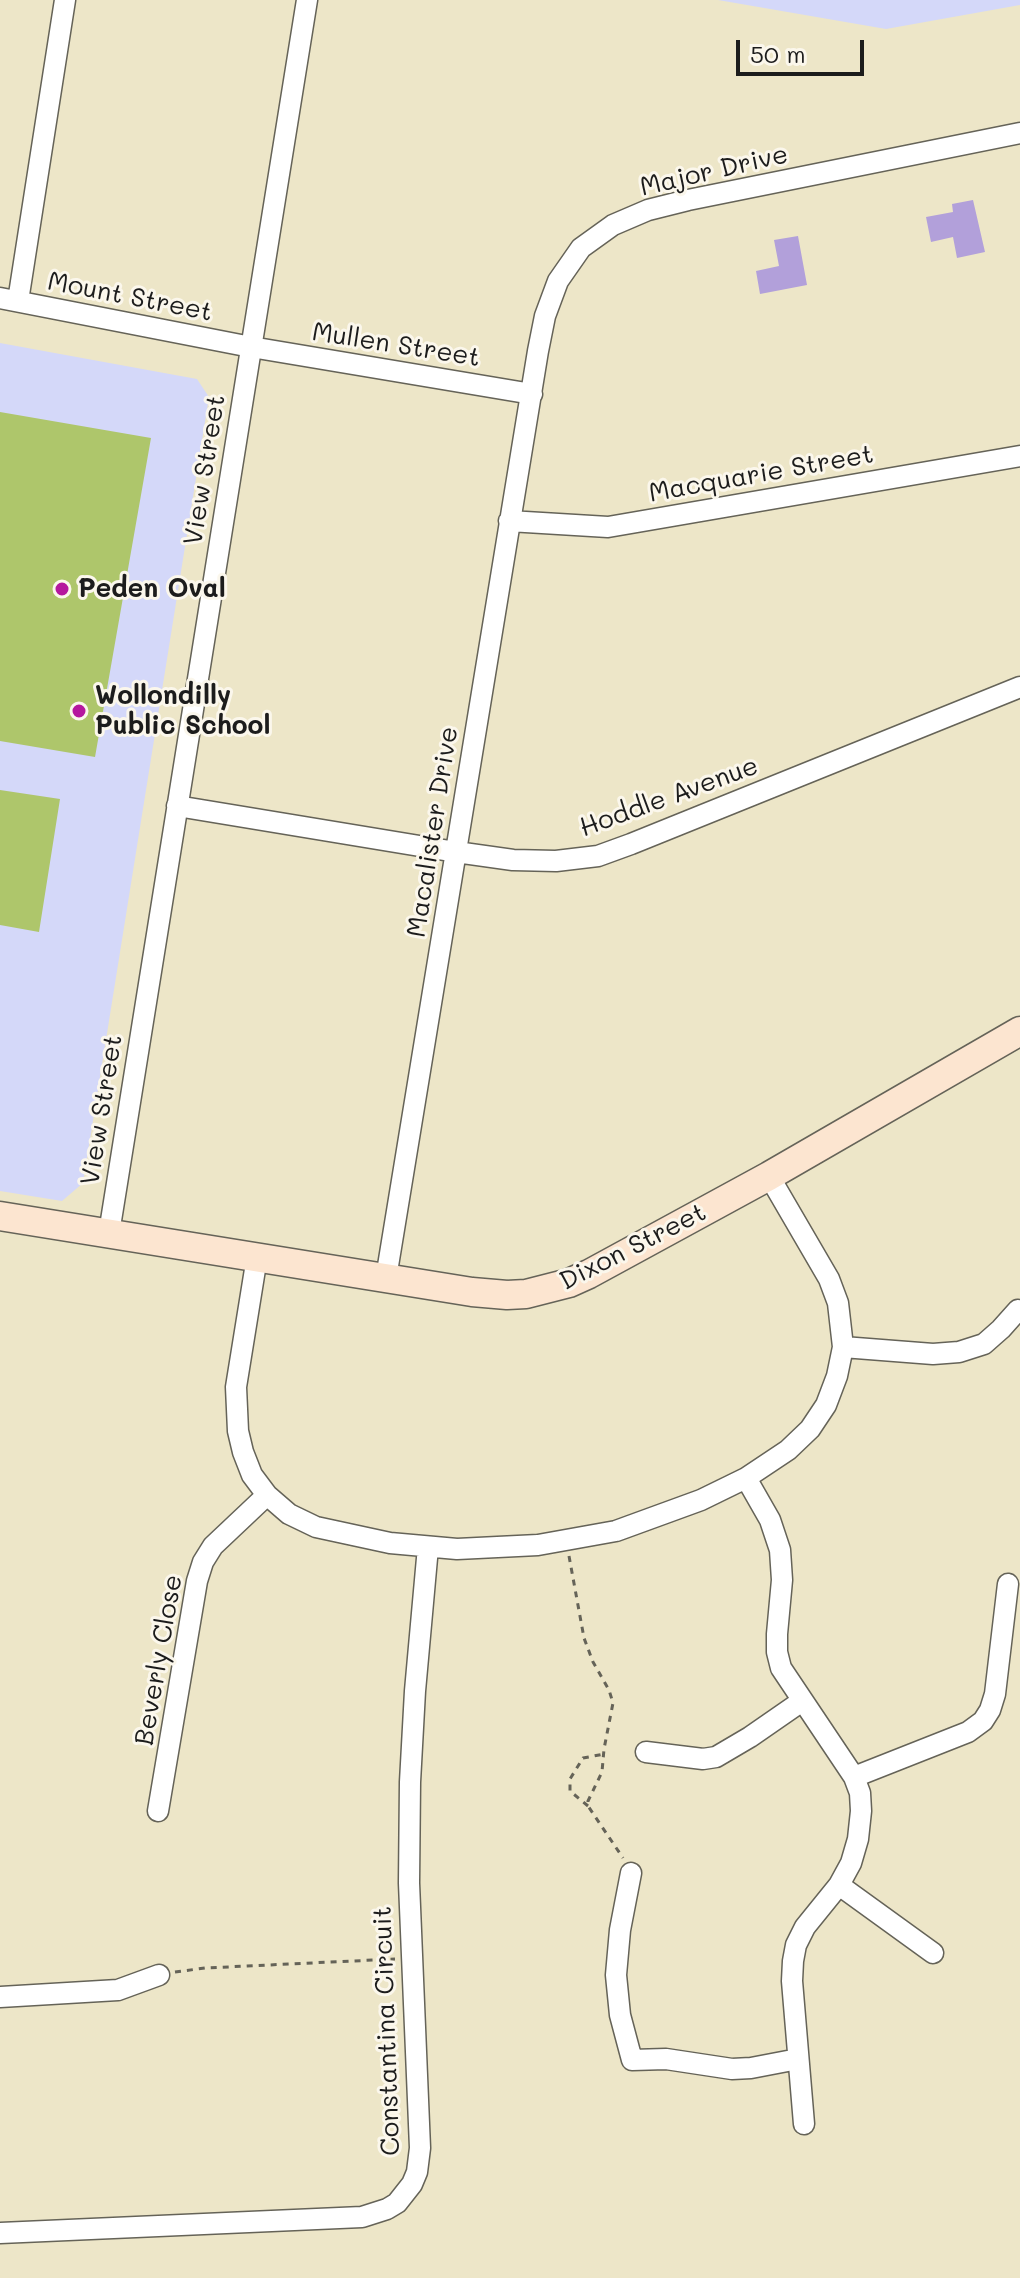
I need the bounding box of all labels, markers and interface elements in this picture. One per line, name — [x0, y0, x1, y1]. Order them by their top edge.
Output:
scale bar — [740, 24, 868, 74]
text: 50 m — [750, 38, 806, 69]
street label: Major Drive — [637, 139, 791, 203]
street label: Mount Street — [45, 266, 215, 328]
street label: Mullen Street — [310, 316, 482, 374]
street label: View Street — [178, 392, 232, 548]
street label: Macquarie Street — [646, 439, 876, 509]
place label: Peden Oval — [78, 573, 226, 605]
marker: Peden Oval — [53, 580, 71, 598]
place label: Wollondilly Public School — [95, 680, 270, 742]
marker: Wollondilly Public School — [70, 702, 88, 720]
street label: Macalister Drive — [401, 724, 465, 940]
street label: Hoddle Avenue — [575, 750, 763, 844]
street label: View Street — [75, 1032, 129, 1188]
street label: Dixon Street — [555, 1197, 711, 1297]
street label: Beverly Close — [129, 1572, 189, 1748]
street label: Constantina Circuit — [367, 1906, 407, 2156]

